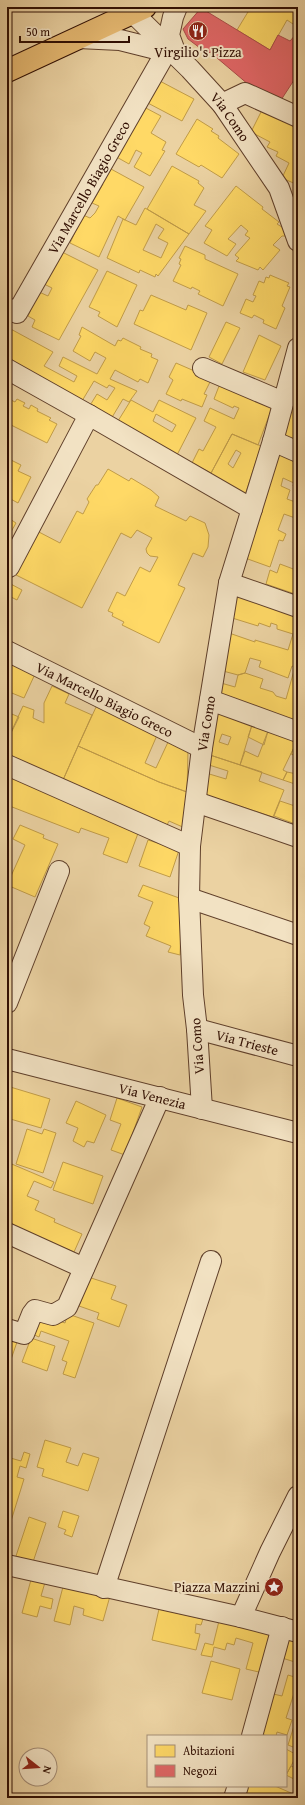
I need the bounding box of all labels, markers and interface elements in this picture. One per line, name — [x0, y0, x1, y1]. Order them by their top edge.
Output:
scale bar — [20, 18, 129, 44]
restaurant icon: Virgilio's Pizza — [187, 20, 209, 42]
text: 50 m — [26, 23, 50, 40]
place label: Virgilio's Pizza — [154, 42, 242, 62]
street label: Via Como — [206, 88, 255, 145]
street label: Via Marcello Biagio Greco — [43, 117, 135, 258]
street label: Via Marcello Biagio Greco — [33, 657, 177, 742]
street label: Via Como — [192, 694, 220, 753]
street label: Via Como — [185, 1017, 209, 1075]
street label: Via Trieste — [214, 1024, 281, 1060]
street label: Via Venezia — [117, 1078, 189, 1114]
place icon: Piazza Mazzini — [263, 1576, 285, 1598]
place label: Piazza Mazzini — [174, 1577, 260, 1597]
legend — [147, 1735, 287, 1787]
text: Abitazioni — [183, 1742, 235, 1759]
north arrow — [18, 1747, 58, 1787]
text: Negozi — [183, 1762, 218, 1779]
text: N — [39, 1764, 56, 1776]

